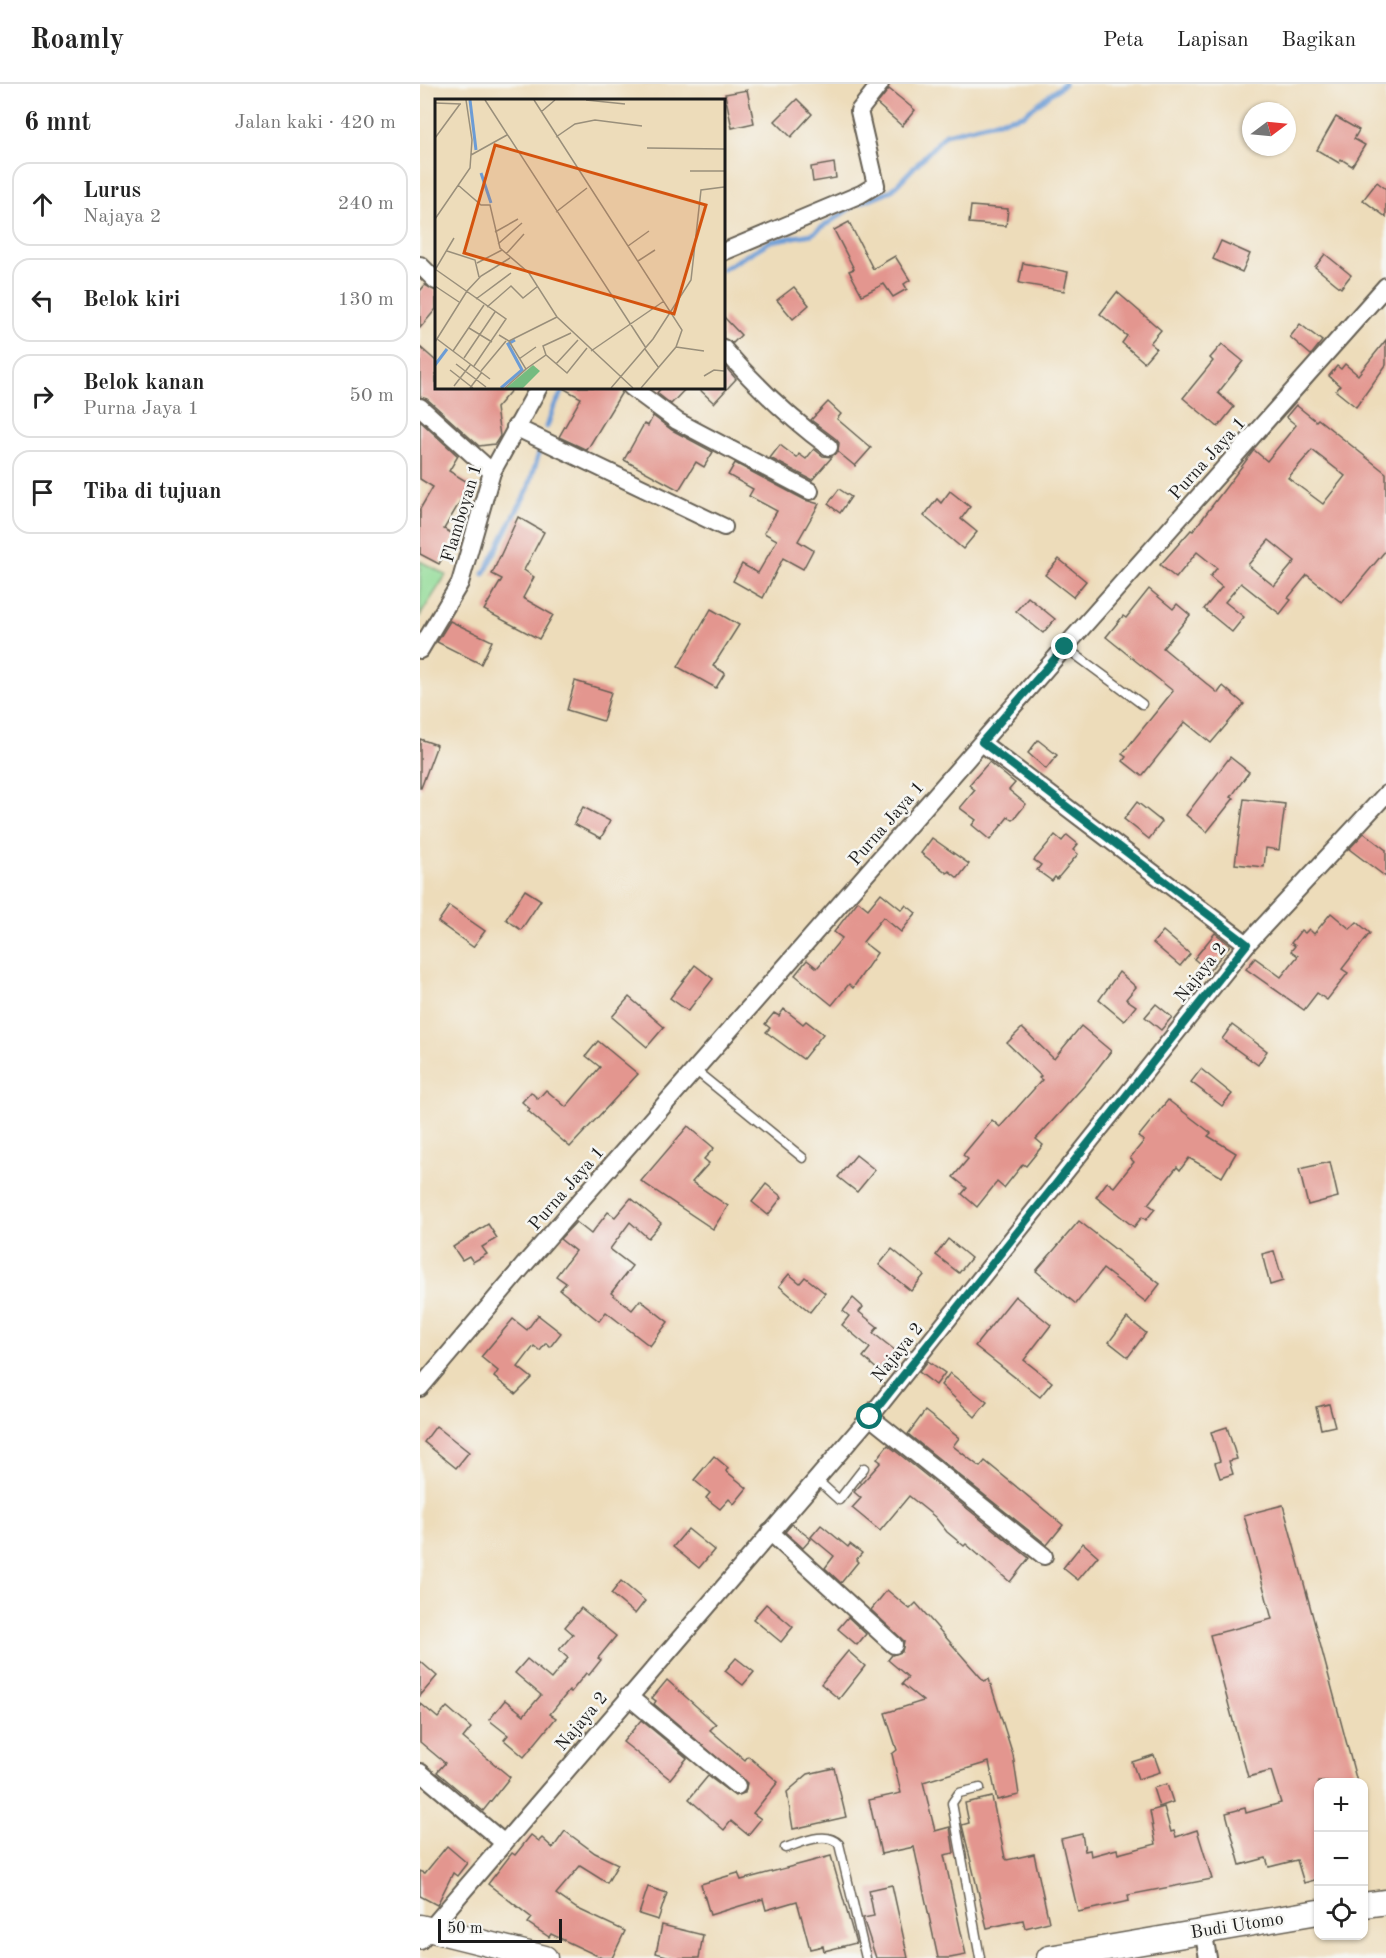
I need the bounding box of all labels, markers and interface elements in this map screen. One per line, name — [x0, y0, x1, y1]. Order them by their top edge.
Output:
text: Roamly — [30, 27, 124, 55]
text: Peta — [1103, 30, 1144, 51]
text: Lapisan — [1177, 30, 1248, 51]
text: Bagikan — [1281, 30, 1356, 51]
inset map — [435, 99, 724, 388]
north arrow — [1242, 102, 1296, 156]
text: 6 mnt — [24, 110, 91, 136]
text: Jalan kaki · 420 m — [234, 113, 396, 133]
text: Lurus — [83, 180, 141, 202]
icon: ahead — [26, 188, 59, 221]
text: 240 m — [338, 194, 394, 214]
text: Najaya 2 — [83, 207, 161, 227]
icon: left — [26, 284, 59, 317]
text: Belok kiri — [83, 289, 180, 311]
text: 130 m — [338, 290, 394, 310]
text: Belok kanan — [83, 372, 205, 394]
icon: right — [26, 380, 59, 413]
text: 50 m — [349, 386, 394, 406]
text: Purna Jaya 1 — [83, 399, 199, 419]
street label: Purna Jaya 1 — [1166, 414, 1249, 504]
street label: Flamboyan 1 — [439, 462, 485, 564]
icon: arrive — [26, 476, 59, 509]
text: Tiba di tujuan — [83, 481, 221, 503]
route end — [1051, 633, 1077, 659]
street label: Purna Jaya 1 — [846, 778, 928, 869]
street label: Najaya 2 — [1172, 940, 1230, 1006]
street label: Purna Jaya 1 — [526, 1143, 608, 1234]
street label: Najaya 2 — [869, 1320, 927, 1386]
route start — [856, 1403, 882, 1429]
street label: Najaya 2 — [552, 1689, 611, 1754]
map controls — [1314, 1778, 1368, 1940]
button: + — [1314, 1778, 1368, 1832]
button: − — [1314, 1832, 1368, 1886]
button: locate — [1314, 1886, 1368, 1940]
street label: Budi Utomo — [1189, 1910, 1285, 1942]
scale bar — [438, 1916, 562, 1944]
text: 50 m — [447, 1921, 483, 1937]

